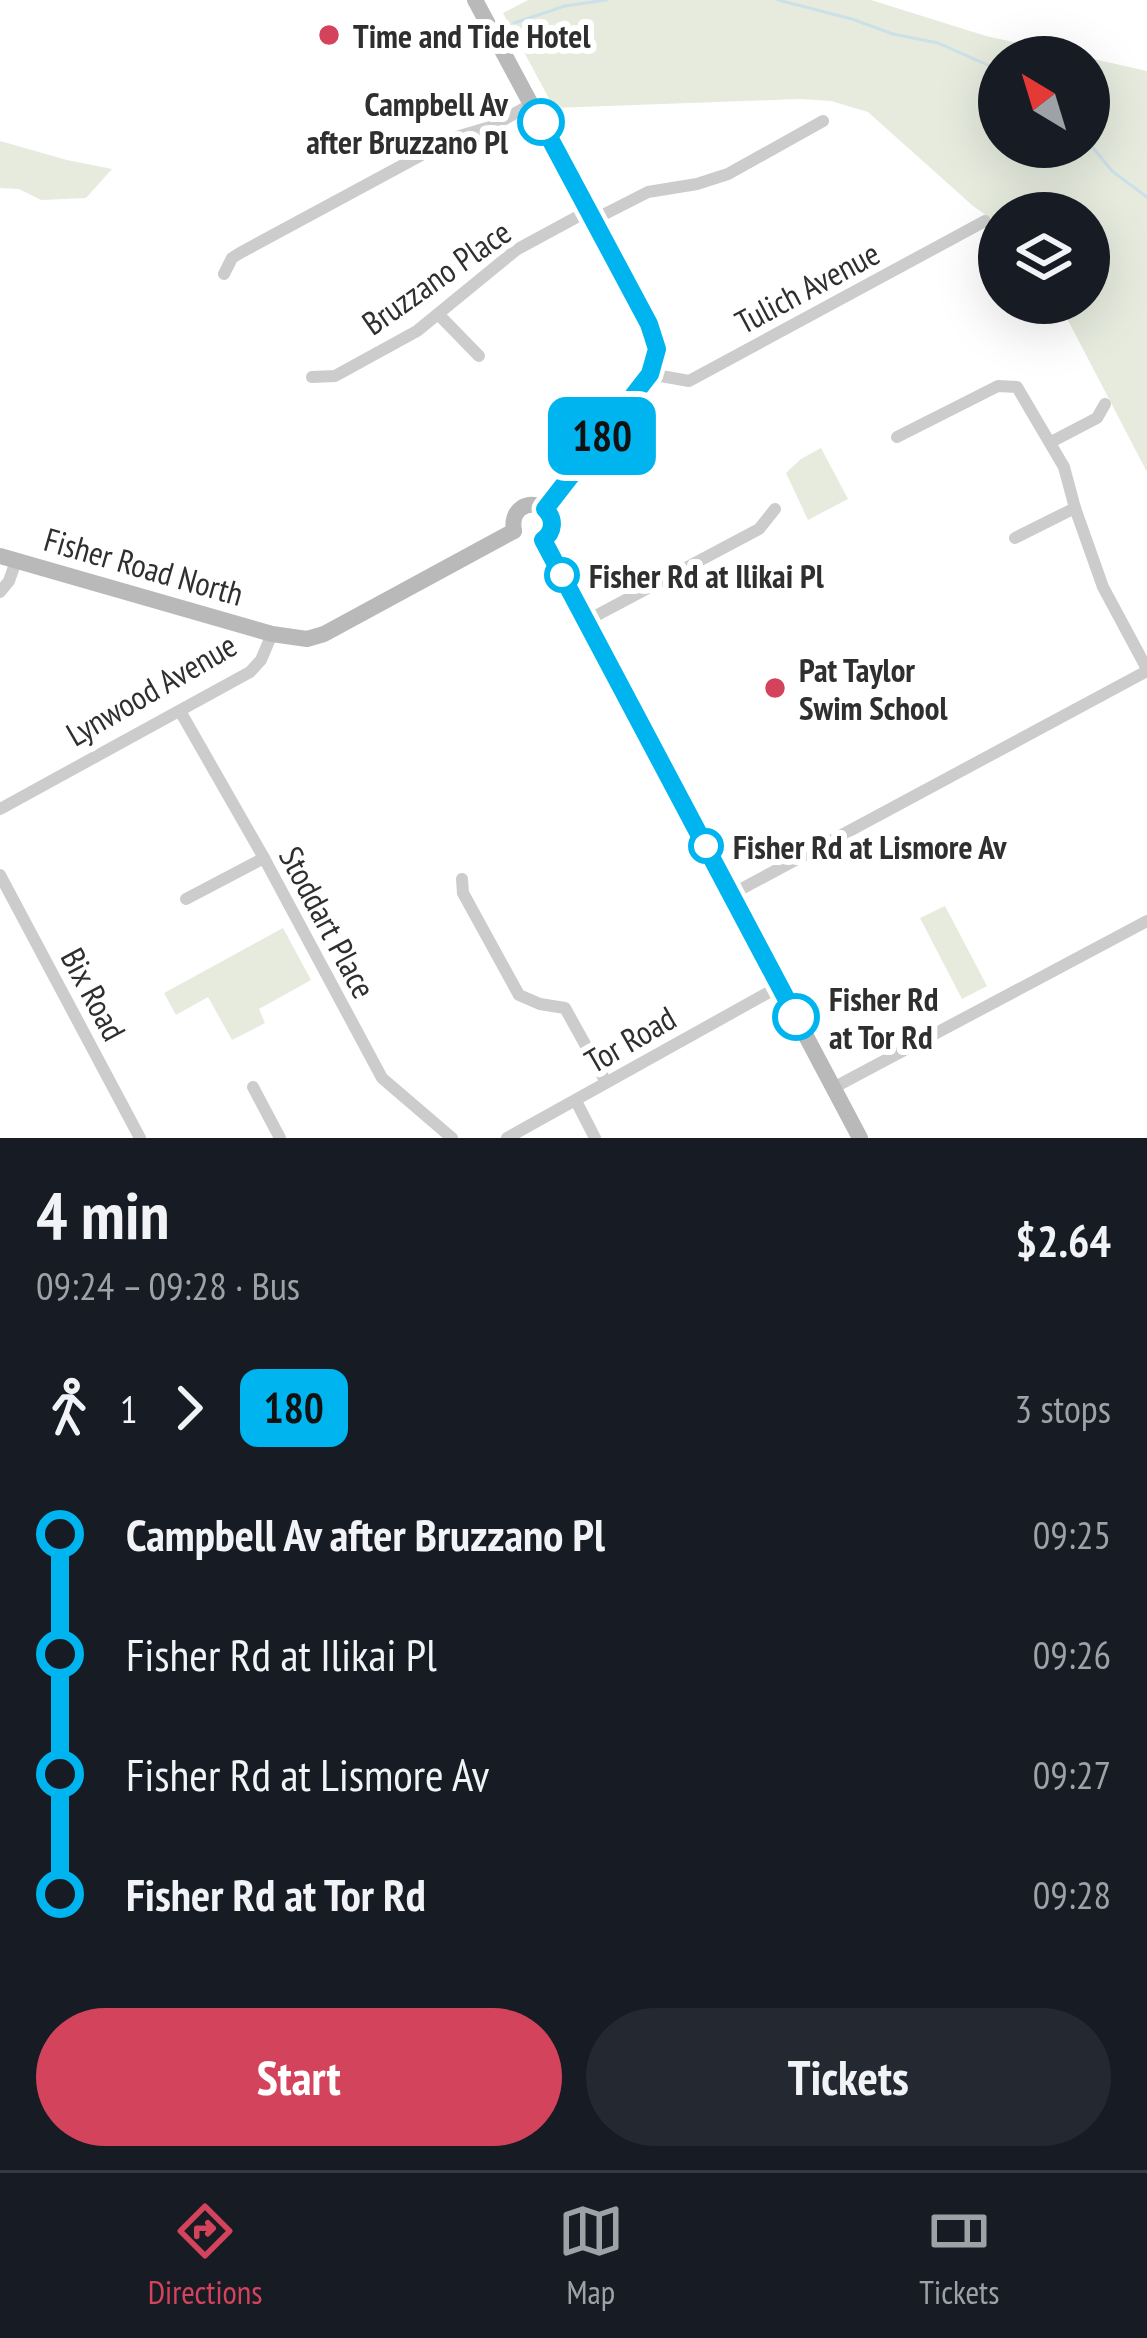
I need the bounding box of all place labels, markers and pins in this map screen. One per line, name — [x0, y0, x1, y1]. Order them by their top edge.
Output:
place label: Time and Tide Hotel — [353, 14, 591, 57]
marker: Time and Tide Hotel — [316, 22, 342, 48]
place label: Campbell Av after Bruzzano Pl — [306, 82, 509, 163]
marker: Campbell Av after Bruzzano Pl — [519, 100, 563, 144]
place label: Fisher Rd at Ilikai Pl — [589, 554, 825, 597]
marker: Fisher Rd at Ilikai Pl — [546, 559, 578, 591]
place label: Pat Taylor Swim School — [799, 648, 948, 729]
marker: Pat Taylor Swim School — [762, 675, 788, 701]
place label: Fisher Rd at Lismore Av — [733, 825, 1007, 868]
marker: Fisher Rd at Lismore Av — [690, 830, 722, 862]
place label: Fisher Rd at Tor Rd — [829, 977, 938, 1058]
marker: Fisher Rd at Tor Rd — [774, 995, 818, 1039]

